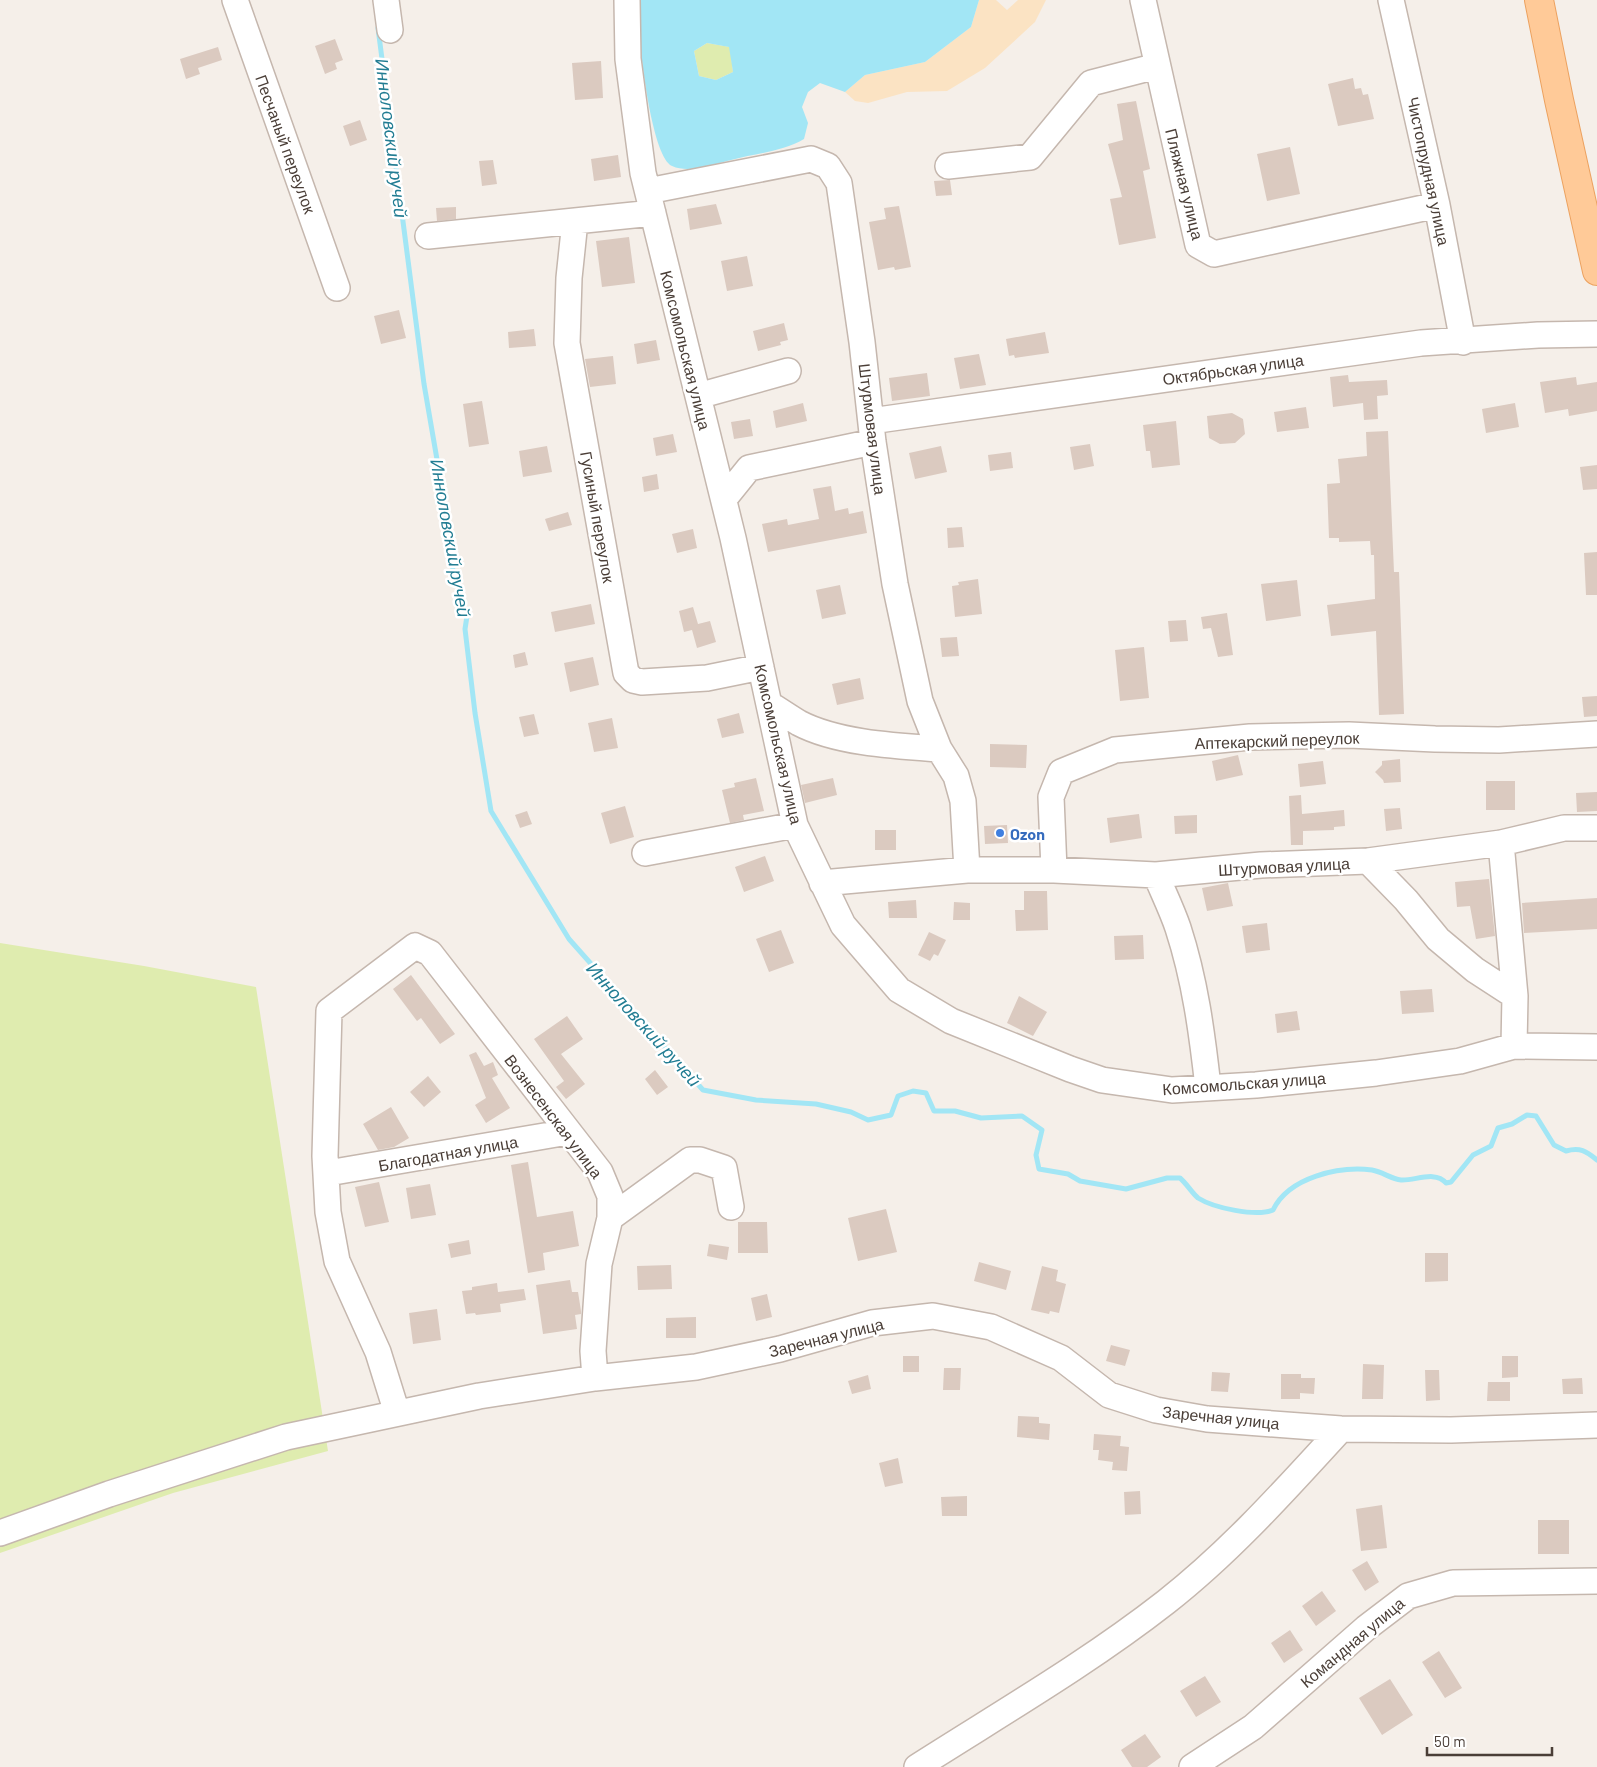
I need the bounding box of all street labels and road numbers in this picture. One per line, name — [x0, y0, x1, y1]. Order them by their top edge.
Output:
street label: Песчаный переулок — [252, 72, 320, 217]
street label: Чистопрудная улица — [1404, 95, 1454, 247]
street label: Пляжная улица — [1162, 126, 1208, 242]
street label: Комсомольская улица — [657, 268, 715, 432]
street label: Октябрьская улица — [1161, 350, 1305, 388]
street label: Штурмовая улица — [856, 362, 890, 496]
street label: Гусиный переулок — [577, 450, 619, 585]
street label: Комсомольская улица — [751, 662, 807, 826]
street label: Аптекарский переулок — [1194, 728, 1361, 752]
street label: Штурмовая улица — [1218, 853, 1350, 879]
street label: Вознесенская улица — [501, 1050, 607, 1182]
street label: Комсомольская улица — [1162, 1068, 1326, 1098]
street label: Благодатная улица — [377, 1131, 519, 1175]
street label: Заречная улица — [767, 1314, 886, 1360]
street label: Заречная улица — [1161, 1401, 1281, 1433]
street label: Командная улица — [1296, 1593, 1408, 1691]

